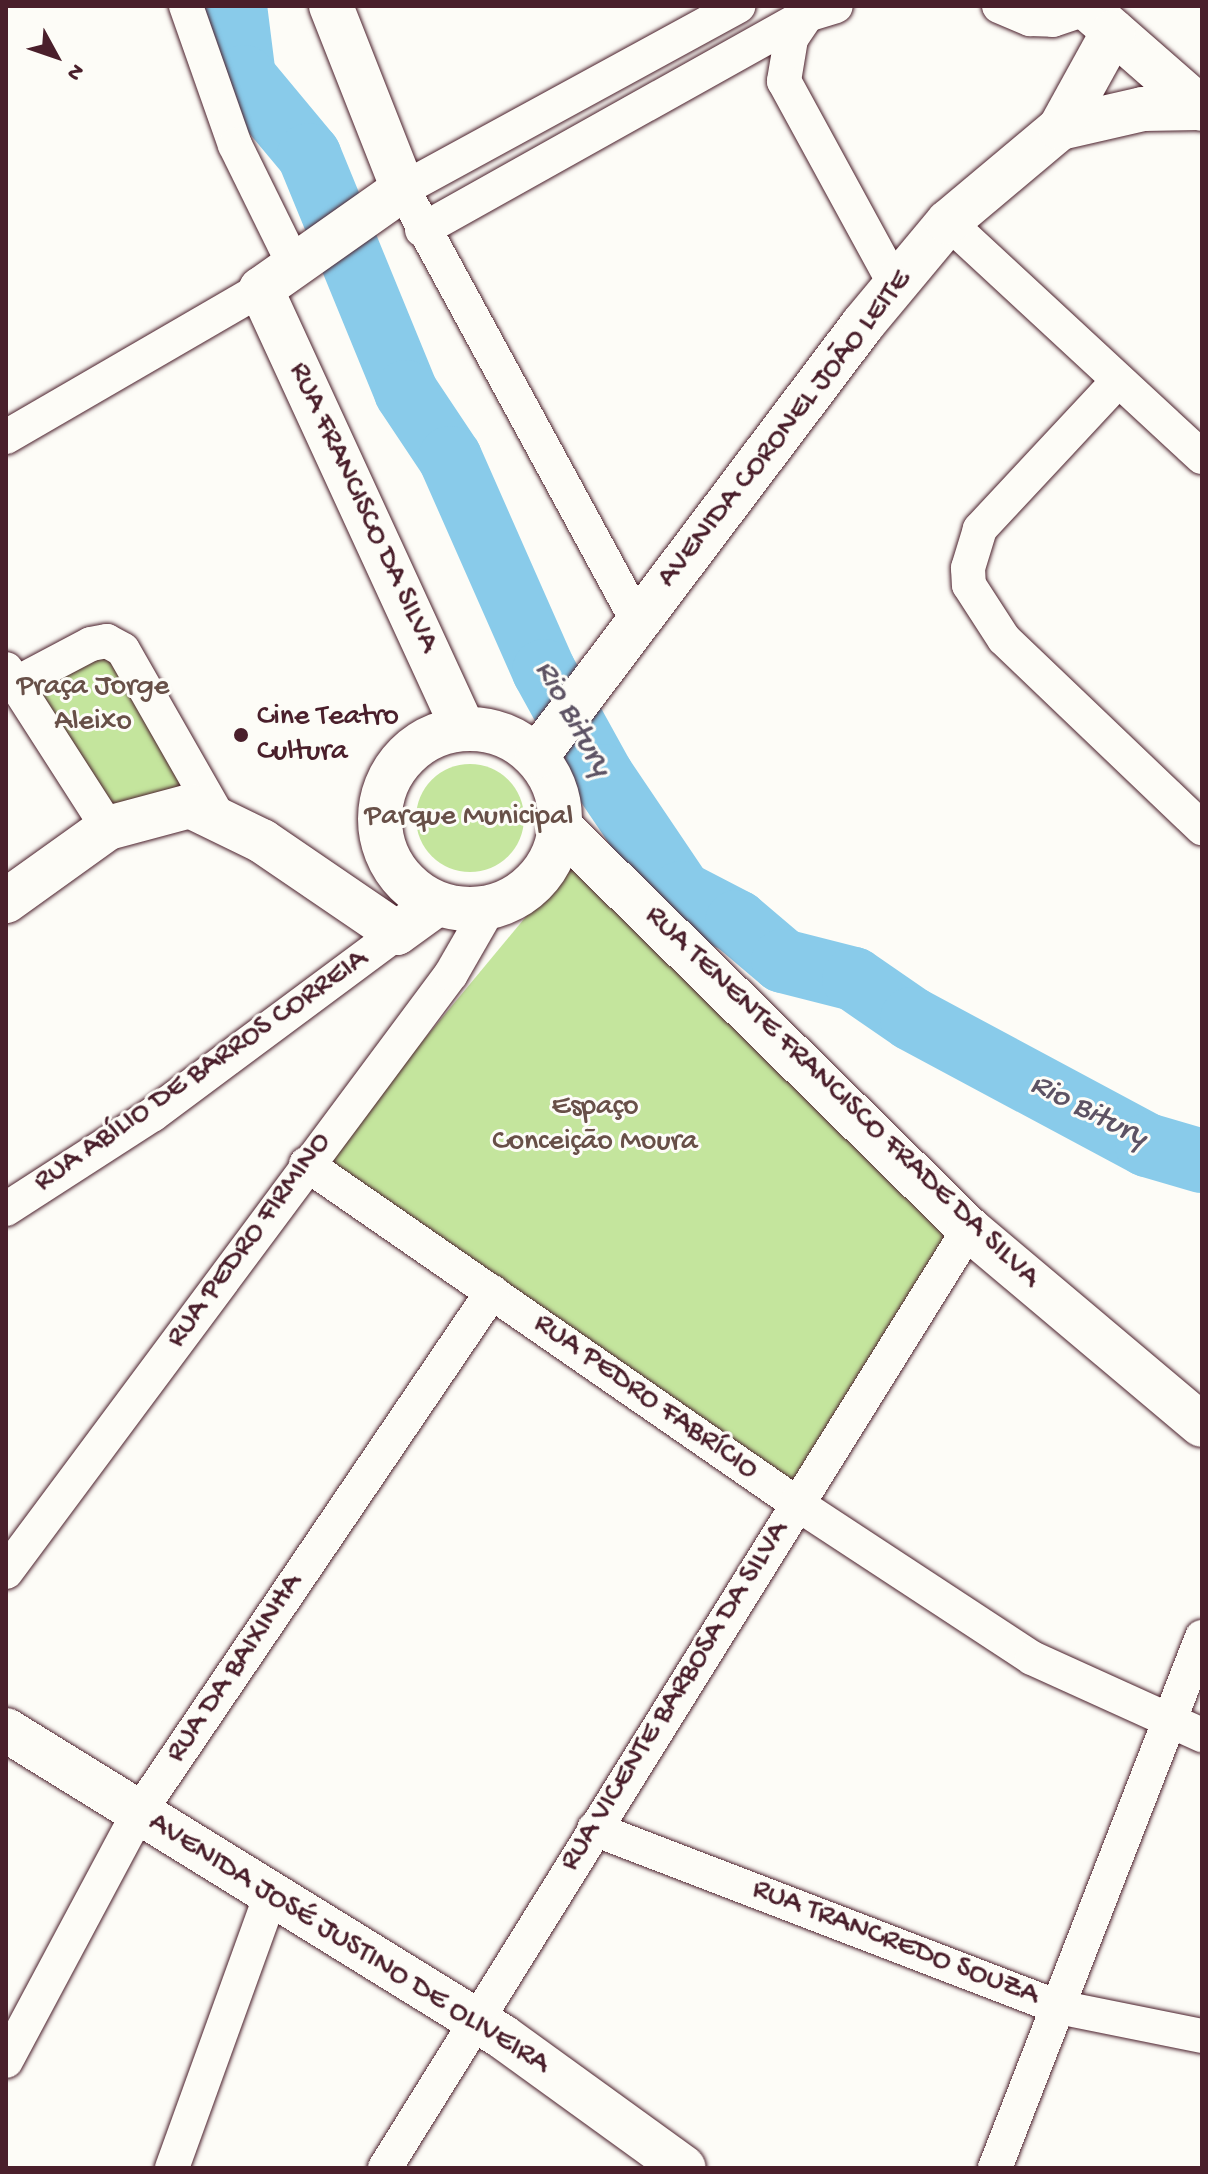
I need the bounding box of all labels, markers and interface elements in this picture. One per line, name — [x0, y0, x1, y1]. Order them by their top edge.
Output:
north arrow — [16, 16, 96, 96]
text: N — [60, 58, 89, 85]
street label: AVENIDA CORONEL JOÃO LEITE — [651, 264, 921, 596]
street label: RUA FRANCISCO DA SILVA — [279, 357, 445, 659]
water label: Rio Bitury — [525, 654, 619, 784]
park label: Praça Jorge Aleixo — [17, 670, 169, 740]
place label: Cine Teatro Cultura — [257, 700, 399, 770]
marker: Cine Teatro Cultura — [232, 726, 250, 744]
park label: Parque Municipal — [365, 800, 573, 836]
street label: RUA TENENTE FRANCISCO FRADE DA SILVA — [636, 899, 1046, 1297]
street label: RUA ABÍLIO DE BARROS CORREIA — [28, 943, 376, 1201]
water label: Rio Bitury — [1023, 1066, 1153, 1158]
park label: Espaço Conceição Moura — [492, 1090, 698, 1160]
street label: RUA PEDRO FIRMINO — [160, 1126, 340, 1356]
street label: RUA PEDRO FABRÍCIO — [526, 1307, 764, 1489]
street label: RUA VICENTE BARBOSA DA SILVA — [553, 1516, 799, 1878]
street label: RUA DA BAIXINHA — [160, 1568, 312, 1770]
street label: AVENIDA JOSÉ JUSTINO DE OLIVEIRA — [141, 1806, 555, 2084]
street label: RUA TRANCREDO SOUZA — [747, 1873, 1043, 2015]

